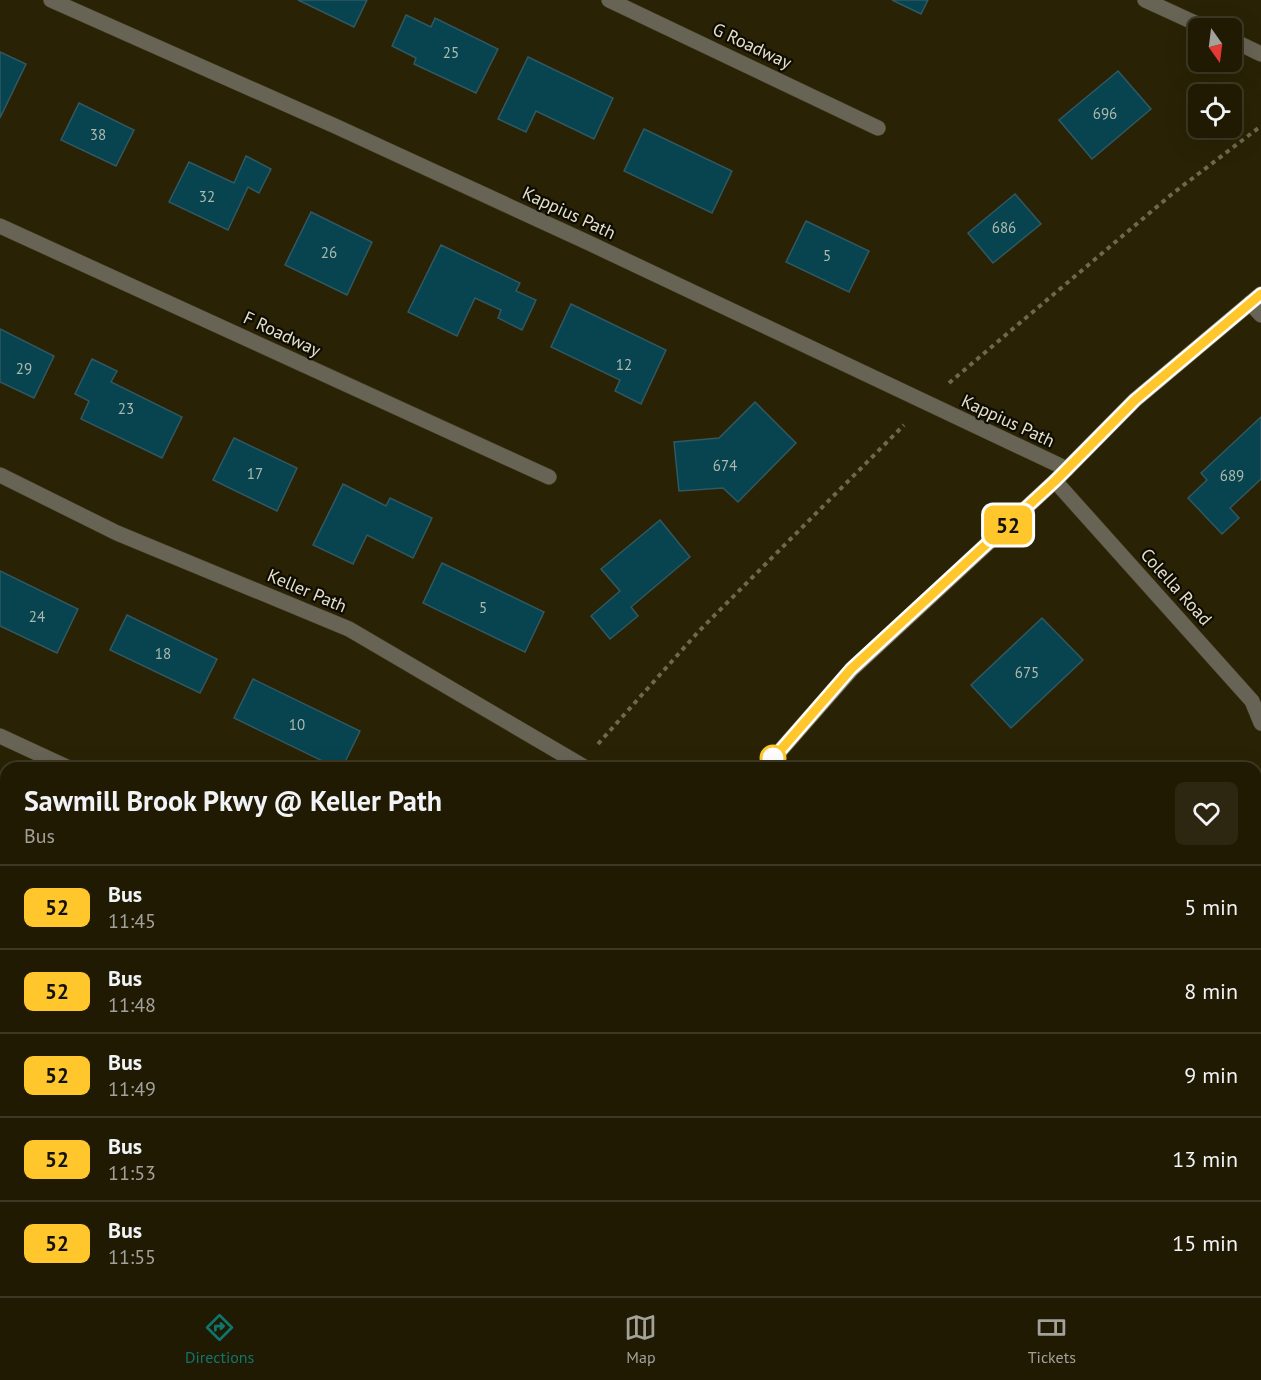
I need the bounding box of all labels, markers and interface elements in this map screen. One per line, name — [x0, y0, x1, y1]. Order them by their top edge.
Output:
street label: G Roadway — [709, 17, 796, 74]
north arrow — [1188, 18, 1242, 72]
map controls — [1188, 18, 1242, 138]
house number: 25 — [443, 43, 459, 62]
button: locate — [1188, 84, 1242, 138]
house number: 696 — [1093, 104, 1117, 123]
house number: 38 — [90, 125, 106, 144]
street label: Kappius Path — [519, 181, 619, 244]
house number: 32 — [199, 187, 215, 206]
house number: 686 — [992, 218, 1016, 237]
house number: 26 — [321, 243, 337, 262]
house number: 5 — [823, 246, 831, 265]
street label: F Roadway — [240, 306, 325, 362]
house number: 12 — [616, 355, 632, 374]
house number: 29 — [16, 359, 32, 378]
street label: Kappius Path — [958, 389, 1058, 452]
house number: 23 — [118, 399, 134, 418]
house number: 674 — [713, 456, 737, 475]
house number: 17 — [247, 464, 263, 483]
house number: 689 — [1220, 466, 1244, 485]
line badge: 52 — [981, 506, 1035, 544]
text: 52 — [996, 512, 1020, 539]
street label: Colella Road — [1136, 543, 1217, 630]
street label: Keller Path — [264, 564, 350, 618]
house number: 5 — [479, 598, 487, 617]
house number: 24 — [29, 607, 45, 626]
house number: 18 — [155, 644, 171, 663]
house number: 675 — [1015, 663, 1039, 682]
house number: 10 — [289, 715, 305, 734]
unlabelled marker — [760, 745, 786, 771]
text: Sawmill Brook Pkwy @ Keller Path — [24, 782, 442, 819]
button: heart — [1175, 782, 1238, 845]
text: Bus — [24, 823, 55, 849]
text: Bus — [108, 880, 142, 908]
text: 5 min — [1184, 893, 1238, 921]
text: 52 — [45, 894, 69, 921]
text: 11:45 — [108, 908, 156, 934]
text: Bus — [108, 964, 142, 992]
text: 8 min — [1184, 977, 1238, 1005]
text: 52 — [45, 978, 69, 1005]
text: 11:48 — [108, 992, 156, 1018]
text: Bus — [108, 1048, 142, 1076]
text: 9 min — [1184, 1061, 1238, 1089]
text: 52 — [45, 1062, 69, 1089]
text: 11:49 — [108, 1076, 156, 1102]
text: Bus — [108, 1132, 142, 1160]
text: 13 min — [1172, 1145, 1238, 1173]
text: 52 — [45, 1146, 69, 1173]
text: 11:53 — [108, 1160, 156, 1186]
text: Bus — [108, 1216, 142, 1244]
text: 15 min — [1172, 1229, 1238, 1257]
text: 52 — [45, 1230, 69, 1257]
text: 11:55 — [108, 1244, 156, 1270]
tab: Directions — [185, 1311, 254, 1367]
tab: Map — [624, 1311, 657, 1367]
tab: Tickets — [1028, 1311, 1076, 1367]

